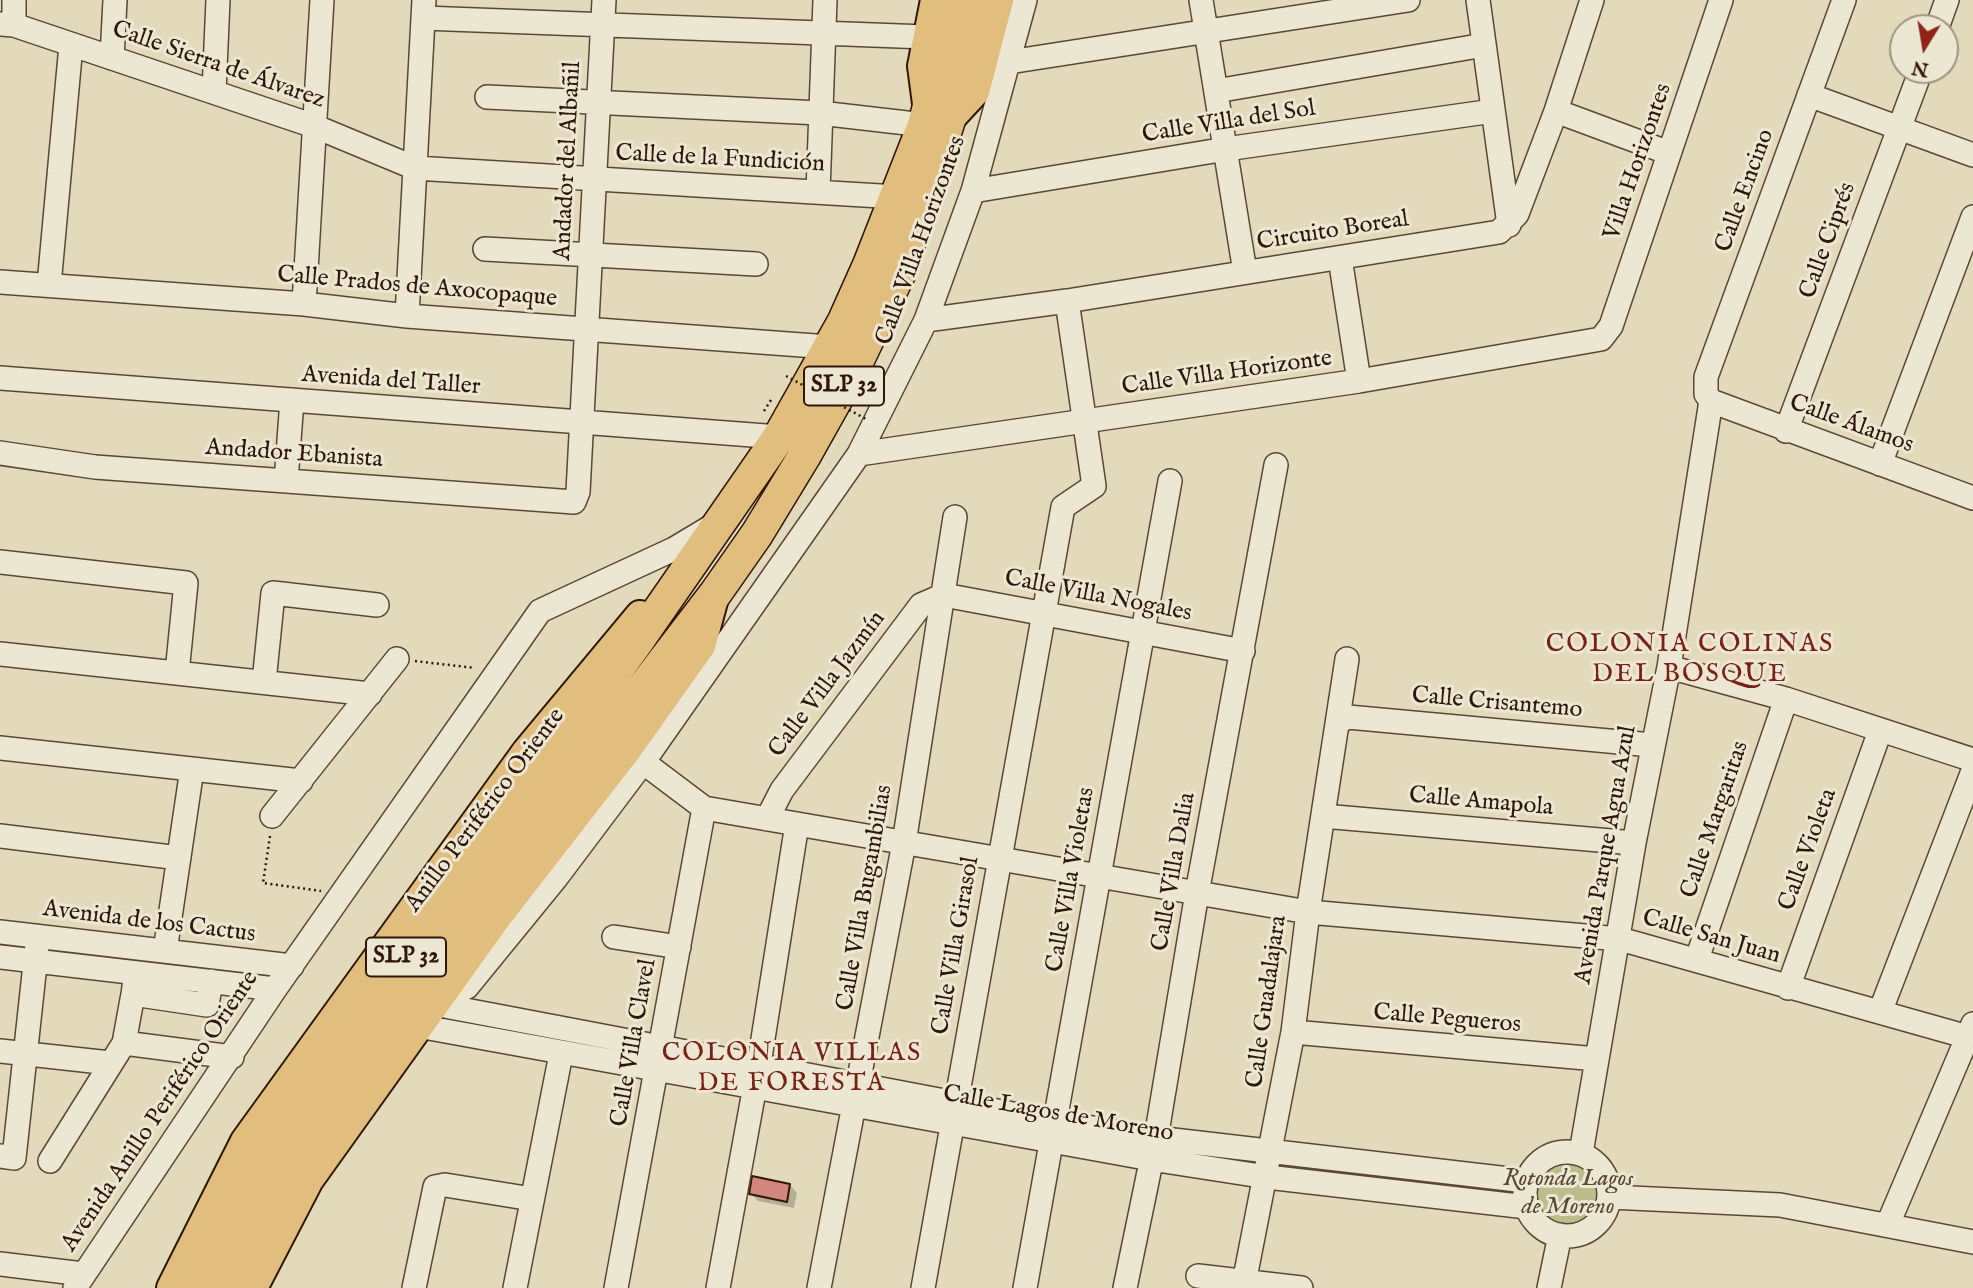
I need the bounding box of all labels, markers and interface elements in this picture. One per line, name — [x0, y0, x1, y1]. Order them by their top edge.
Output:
north arrow — [1889, 14, 1959, 84]
street label: Calle Sierra de Álvarez — [108, 16, 328, 116]
text: N — [1910, 54, 1931, 81]
street label: Andador del Albañil — [549, 61, 589, 261]
street label: Villa Horizontes — [1599, 80, 1679, 244]
street label: Calle Villa del Sol — [1140, 95, 1318, 151]
street label: Calle Encino — [1710, 126, 1782, 256]
street label: Calle Villa Horizontes — [871, 133, 973, 349]
street label: Calle de la Fundición — [615, 140, 825, 180]
street label: Calle Ciprés — [1795, 179, 1863, 303]
street label: Circuito Boreal — [1255, 206, 1411, 258]
street label: Calle Prados de Axocopaque — [276, 261, 558, 315]
street label: Calle Villa Horizonte — [1120, 345, 1334, 403]
street label: Avenida del Taller — [301, 361, 481, 403]
road number: SLP 32 — [804, 366, 884, 406]
street label: Calle Álamos — [1785, 389, 1917, 461]
street label: Andador Ebanista — [204, 434, 384, 476]
street label: Calle Villa Nogales — [1002, 565, 1194, 629]
street label: Calle Villa Jazmín — [764, 606, 892, 764]
district label: COLONIA COLINAS DEL BOSQUE — [1548, 630, 1832, 692]
street label: Calle Crisantemo — [1410, 682, 1584, 726]
street label: Anillo Periférico Oriente — [400, 703, 572, 919]
street label: Avenida Parque Agua Azul — [1570, 724, 1644, 986]
street label: Calle Margaritas — [1676, 738, 1756, 902]
street label: Calle Amapola — [1408, 782, 1554, 824]
street label: Calle Villa Bugambilias — [832, 783, 900, 1013]
street label: Calle Villa Violetas — [1042, 785, 1102, 975]
street label: Calle Violeta — [1774, 785, 1844, 915]
street label: Calle Villa Dalia — [1147, 790, 1203, 954]
street label: Calle Villa Girasol — [927, 855, 987, 1037]
street label: Avenida de los Cactus — [41, 896, 257, 950]
street label: Calle San Juan — [1639, 905, 1783, 971]
street label: Calle Guadalajara — [1242, 914, 1294, 1090]
road number: SLP 32 — [366, 938, 446, 976]
street label: Calle Villa Clavel — [606, 957, 664, 1129]
street label: Avenida Anillo Periférico Oriente — [56, 966, 266, 1258]
street label: Calle Pegueros — [1372, 999, 1522, 1041]
district label: COLONIA VILLAS DE FORESTA — [664, 1039, 920, 1100]
street label: Calle Lagos de Moreno — [940, 1081, 1176, 1149]
park label: Rotonda Lagos de Moreno — [1503, 1166, 1633, 1222]

